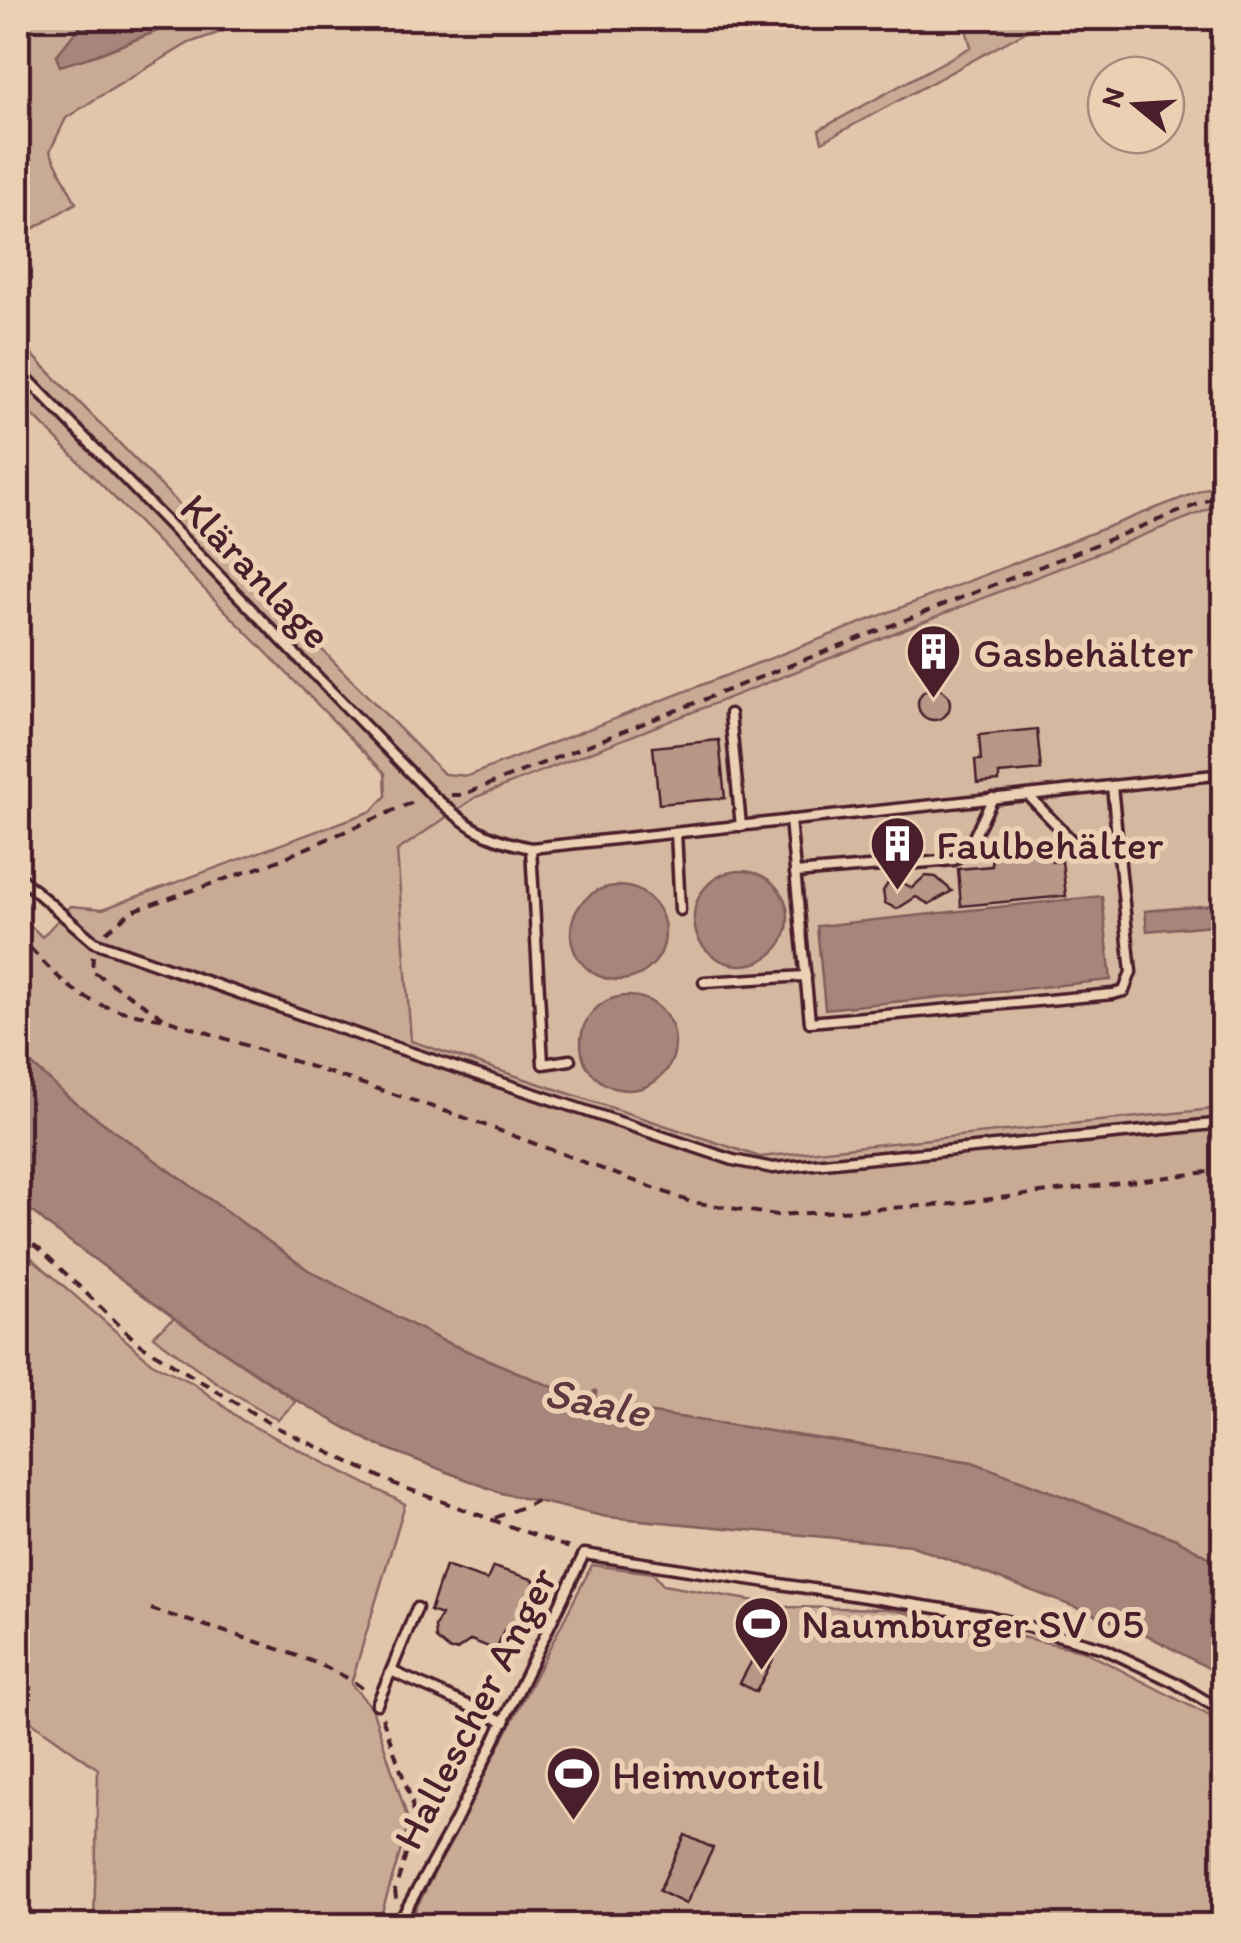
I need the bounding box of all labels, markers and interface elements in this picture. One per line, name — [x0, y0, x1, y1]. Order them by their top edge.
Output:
north arrow — [1086, 55, 1186, 155]
text: N — [1093, 83, 1131, 112]
street label: Kläranlage — [169, 483, 343, 659]
building icon: Gasbehälter — [904, 622, 964, 701]
place label: Gasbehälter — [973, 627, 1193, 678]
building icon: Faulbehälter — [867, 814, 927, 893]
place label: Faulbehälter — [936, 819, 1164, 870]
water label: Saale — [540, 1364, 656, 1439]
street label: Hallescher Anger — [382, 1558, 568, 1858]
sports icon: Naumburger SV 05 — [732, 1593, 792, 1672]
place label: Naumburger SV 05 — [801, 1598, 1144, 1649]
sports icon: Heimvorteil — [543, 1744, 603, 1823]
place label: Heimvorteil — [612, 1749, 823, 1800]

